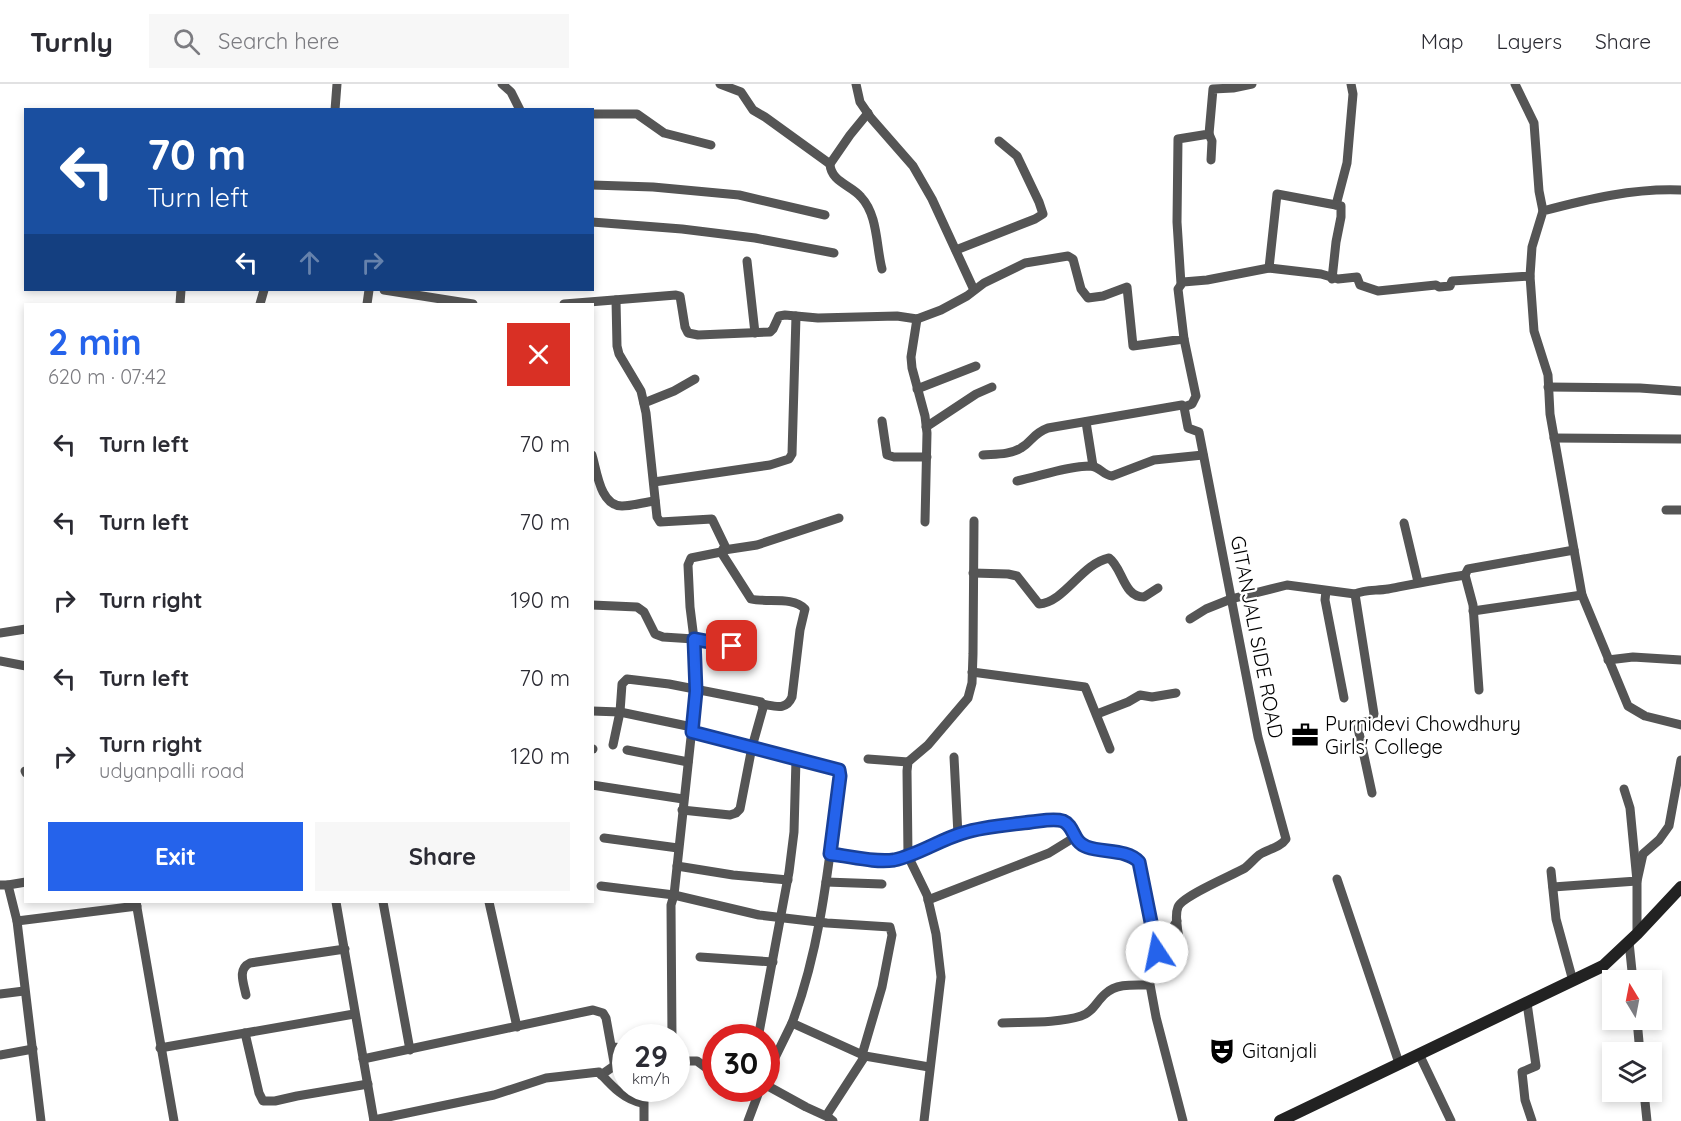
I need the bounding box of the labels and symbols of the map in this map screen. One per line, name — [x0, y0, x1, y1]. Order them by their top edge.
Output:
street label: GITANJALI SIDE ROAD — [1226, 533, 1289, 740]
pin — [706, 620, 757, 671]
place label: Purnidevi Chowdhury Girls' College — [1325, 711, 1521, 759]
office icon: Purnidevi Chowdhury Girls' College — [1290, 720, 1320, 750]
position arrow — [1125, 920, 1189, 984]
north arrow — [1602, 970, 1662, 1030]
speed limit sign: 30 — [702, 1024, 780, 1102]
theatre icon: Gitanjali — [1207, 1036, 1237, 1066]
place label: Gitanjali — [1242, 1038, 1317, 1063]

